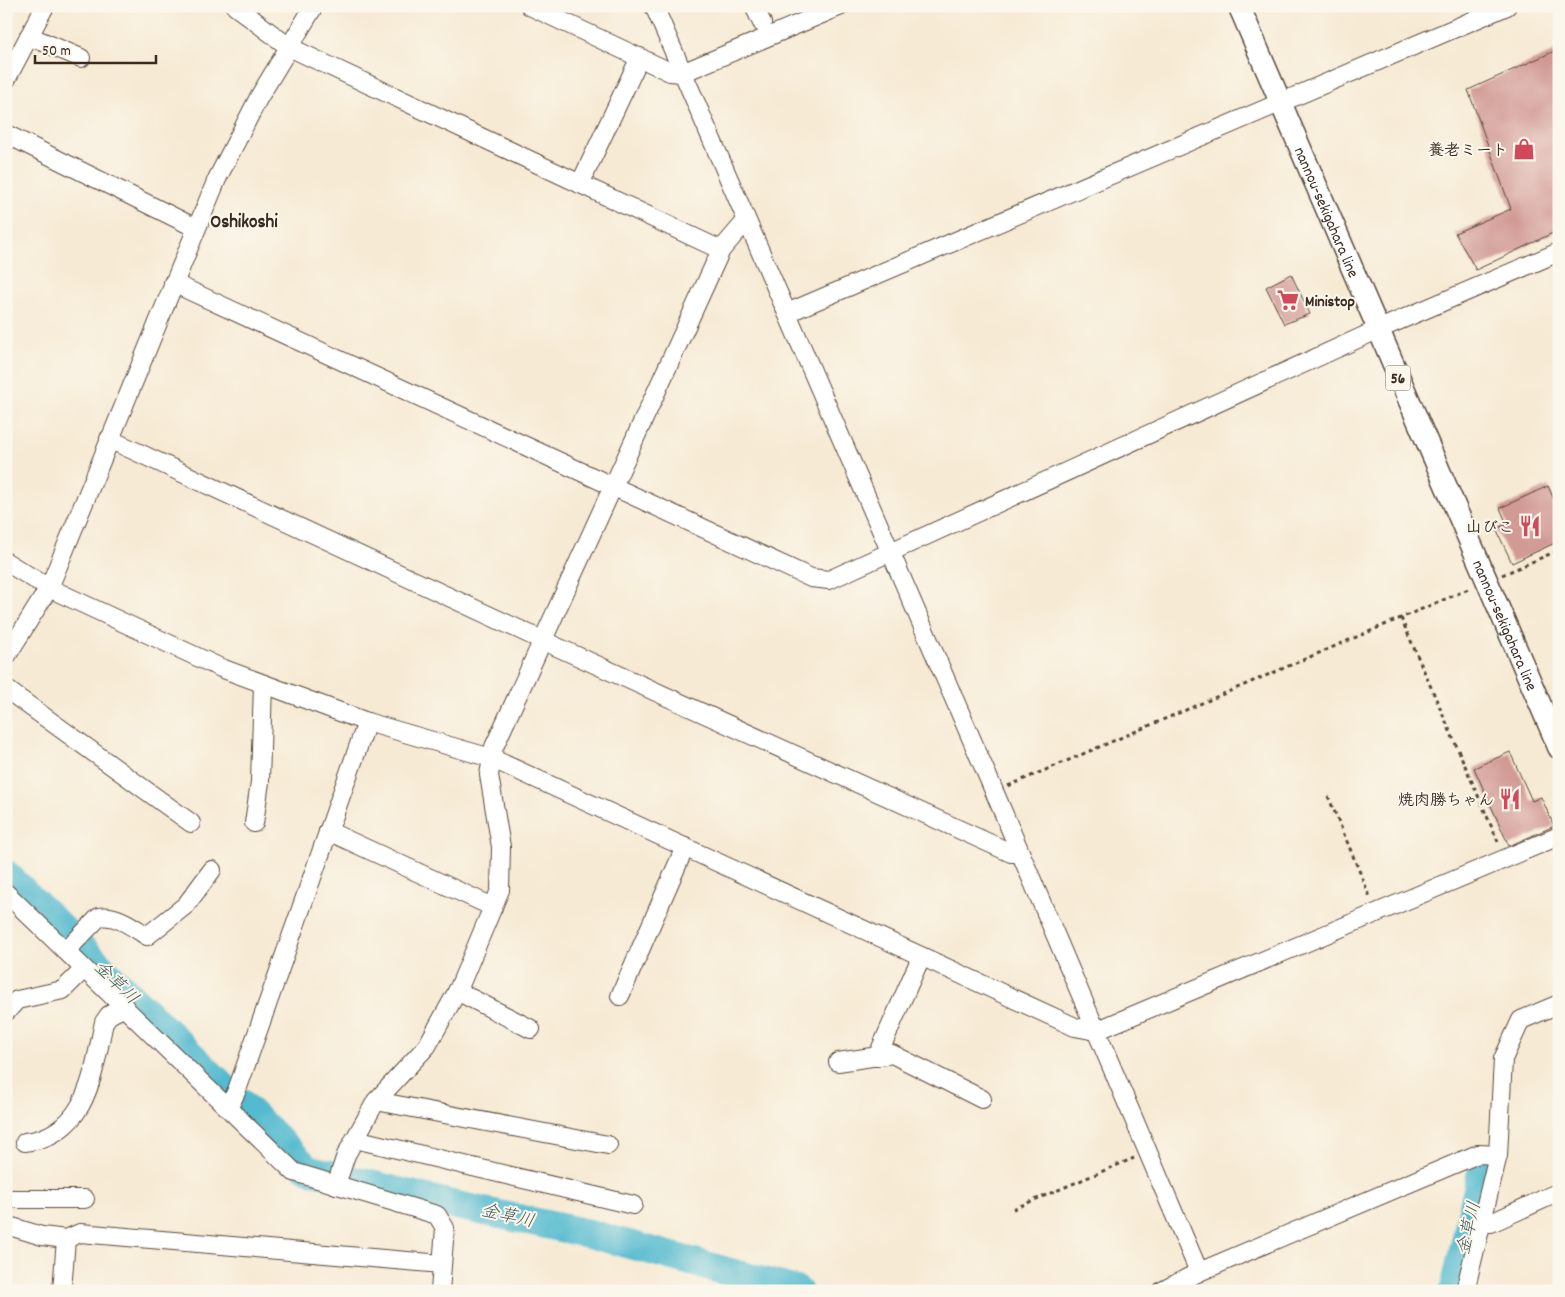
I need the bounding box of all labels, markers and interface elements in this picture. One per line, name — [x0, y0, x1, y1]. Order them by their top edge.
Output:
scale bar — [35, 32, 156, 64]
text: 50 m — [42, 41, 71, 63]
shop icon: 養老ミート — [1511, 136, 1537, 162]
place label: 養老ミート — [1428, 140, 1508, 163]
street label: nannou-sekigahara line — [1287, 144, 1364, 282]
district label: Oshikoshi — [210, 210, 278, 237]
supermarket icon: Ministop — [1275, 287, 1301, 313]
place label: Ministop — [1305, 291, 1355, 314]
road number: 56 — [1386, 366, 1410, 390]
restaurant icon: 山びこ — [1517, 513, 1543, 539]
place label: 山びこ — [1466, 517, 1514, 540]
street label: nannou-sekigahara line — [1465, 557, 1542, 695]
restaurant icon: 焼肉勝ちゃん — [1497, 786, 1523, 812]
place label: 焼肉勝ちゃん — [1398, 790, 1494, 813]
water label: 金草川 — [87, 956, 143, 1012]
water label: 金草川 — [478, 1199, 537, 1236]
water label: 金草川 — [1452, 1199, 1489, 1258]

